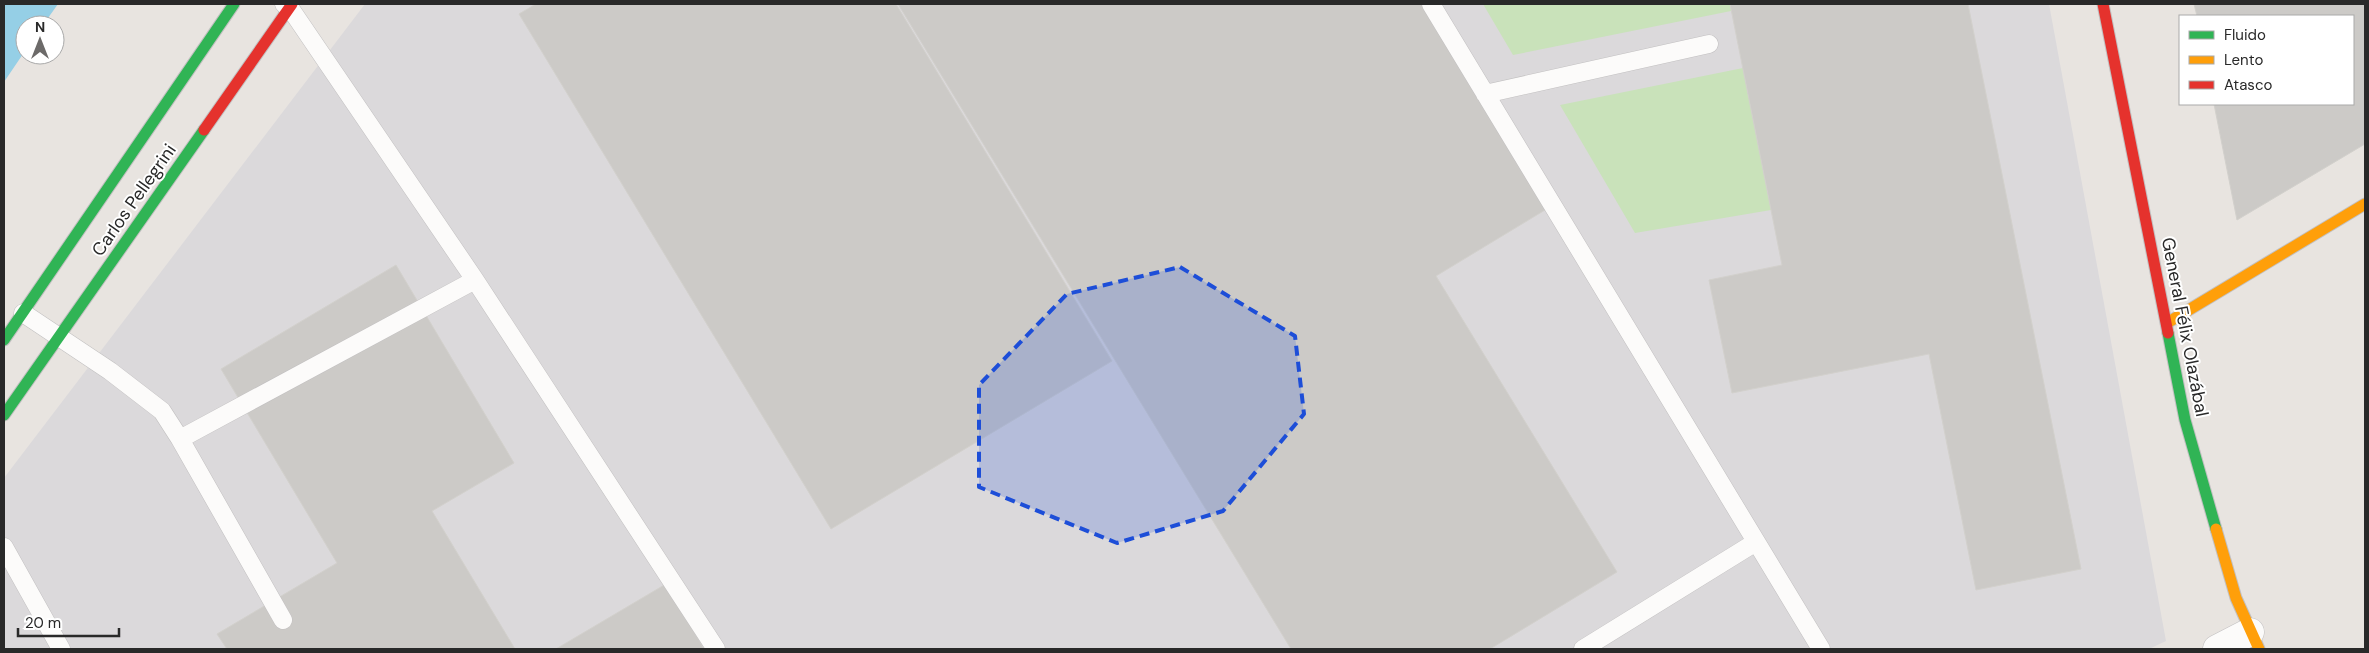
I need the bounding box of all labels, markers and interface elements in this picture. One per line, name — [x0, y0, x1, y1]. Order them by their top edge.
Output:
north arrow — [15, 15, 65, 65]
legend — [2179, 15, 2354, 105]
text: N — [35, 18, 45, 36]
text: Fluido — [2224, 25, 2266, 45]
text: Lento — [2224, 50, 2263, 70]
text: Atasco — [2224, 75, 2272, 95]
street label: Carlos Pellegrini — [86, 139, 182, 261]
street label: General Félix Olazábal — [2156, 235, 2214, 419]
scale bar — [18, 606, 119, 638]
text: 20 m — [25, 613, 61, 633]

